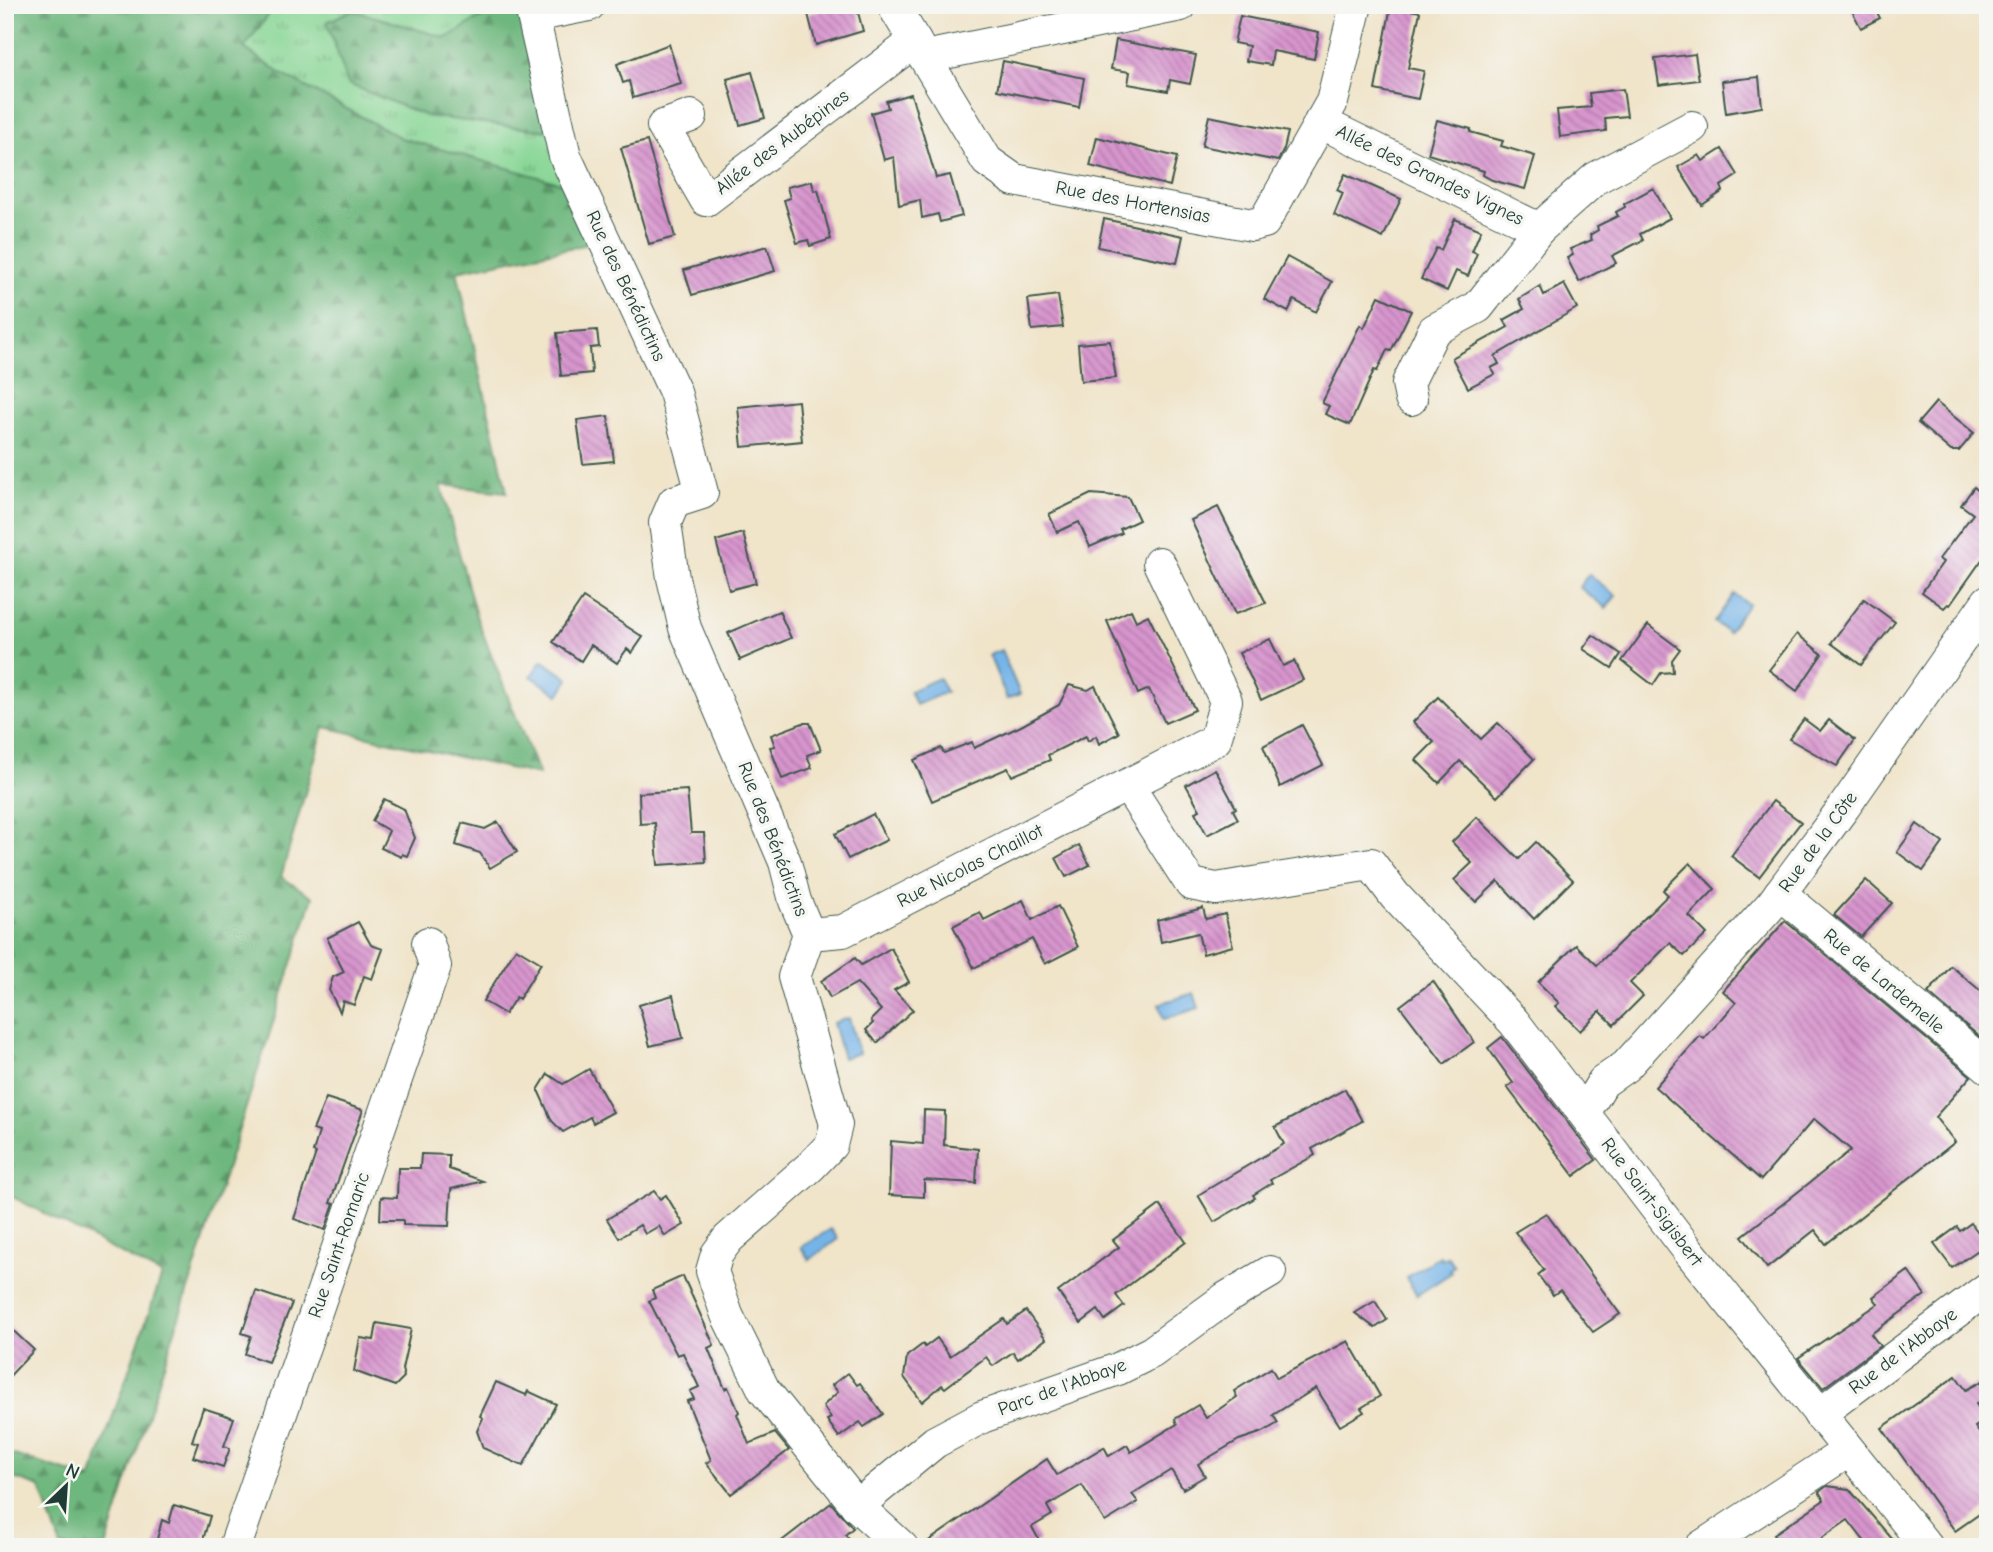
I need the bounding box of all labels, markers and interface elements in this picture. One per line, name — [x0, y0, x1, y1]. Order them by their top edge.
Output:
street label: Allée des Aubépines — [711, 85, 853, 199]
street label: Allée des Grandes Vignes — [1333, 120, 1527, 230]
street label: Rue des Hortensias — [1054, 176, 1212, 228]
street label: Rue des Bénédictins — [581, 207, 671, 365]
street label: Rue des Bénédictins — [733, 759, 813, 919]
street label: Rue de la Côte — [1774, 787, 1862, 897]
street label: Rue Nicolas Chaillot — [893, 819, 1047, 912]
street label: Rue de Lardemelle — [1819, 924, 1949, 1038]
street label: Rue Saint-Sigisbert — [1597, 1134, 1708, 1271]
street label: Rue Saint-Romaric — [304, 1169, 374, 1321]
street label: Rue de l'Abbaye — [1845, 1303, 1961, 1399]
street label: Parc de l'Abbaye — [995, 1354, 1129, 1420]
north arrow — [32, 1450, 102, 1520]
text: N — [62, 1459, 83, 1484]

